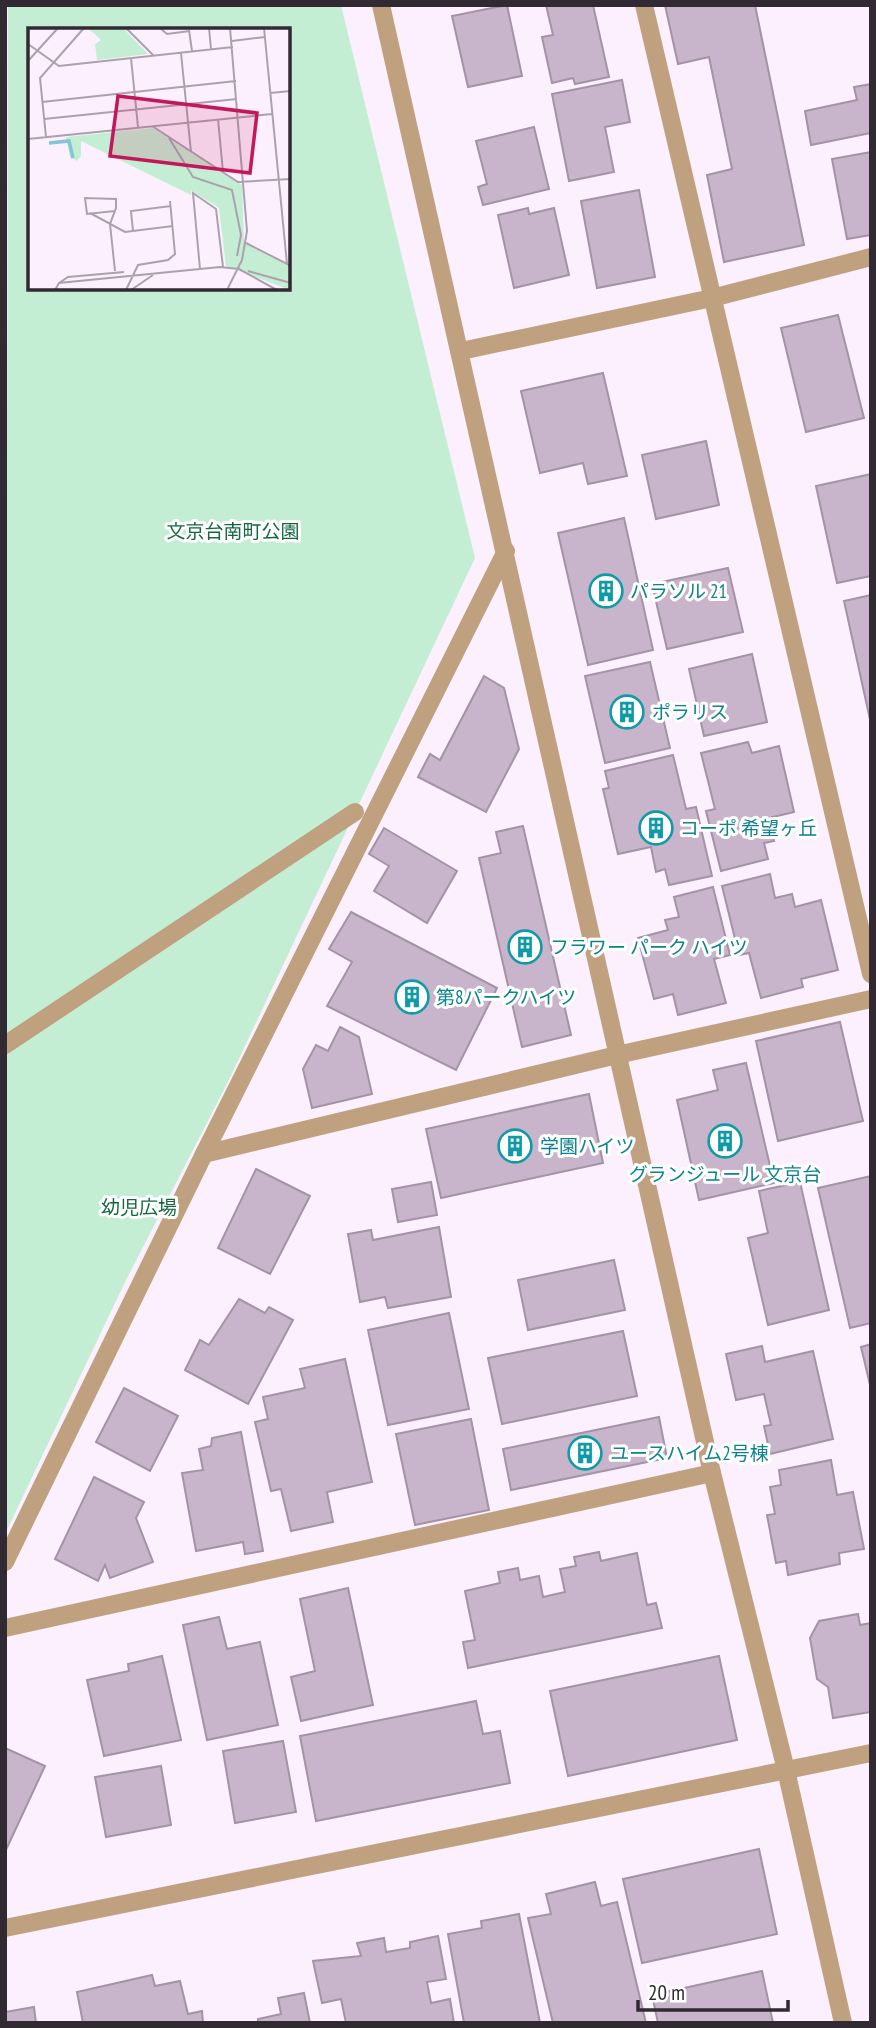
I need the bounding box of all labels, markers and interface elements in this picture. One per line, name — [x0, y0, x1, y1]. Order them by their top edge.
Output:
inset map — [28, 28, 290, 290]
park label: 文京台南町公園 — [166, 519, 300, 543]
building icon: パラソル 21 — [587, 572, 625, 610]
place label: パラソル 21 — [630, 579, 727, 603]
building icon: ポラリス — [608, 693, 646, 731]
place label: ポラリス — [652, 700, 728, 724]
building icon: コーポ 希望ヶ丘 — [637, 809, 675, 847]
place label: コーポ 希望ヶ丘 — [680, 816, 817, 840]
building icon: フラワー パーク ハイツ — [506, 928, 544, 966]
place label: フラワー パーク ハイツ — [550, 935, 748, 959]
building icon: 第8パークハイツ — [393, 978, 431, 1016]
place label: 第8パークハイツ — [436, 985, 576, 1009]
building icon: グランジュール 文京台 — [706, 1122, 744, 1160]
building icon: 学園ハイツ — [496, 1127, 534, 1165]
place label: 学園ハイツ — [540, 1134, 635, 1158]
place label: グランジュール 文京台 — [629, 1162, 821, 1186]
park label: 幼児広場 — [101, 1195, 177, 1219]
building icon: ユースハイム2号棟 — [566, 1434, 604, 1472]
place label: ユースハイム2号棟 — [610, 1441, 769, 1465]
scale bar — [638, 1968, 788, 2012]
text: 20 m — [648, 1979, 685, 2006]

